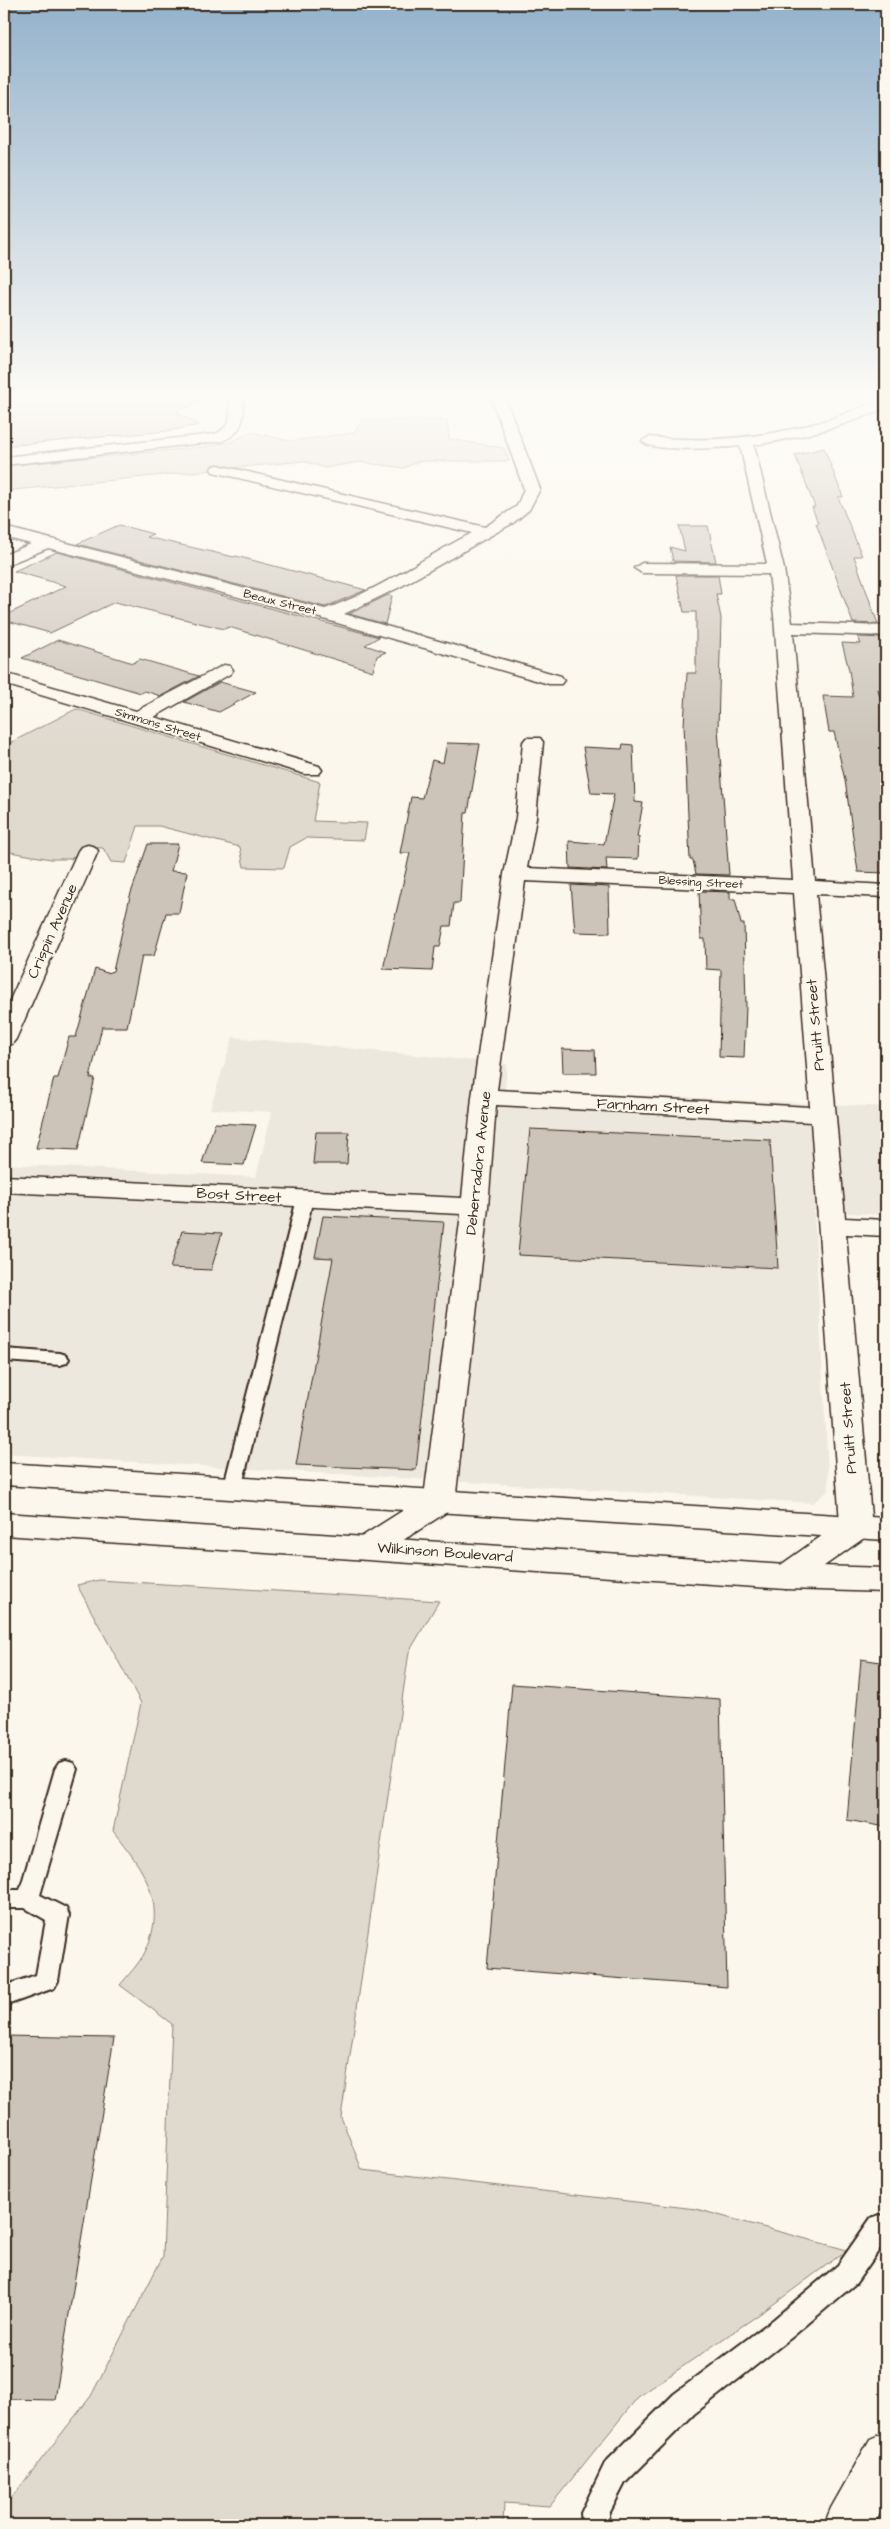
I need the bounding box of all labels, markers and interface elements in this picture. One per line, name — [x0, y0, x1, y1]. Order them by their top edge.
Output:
street label: Beaux Street — [242, 585, 318, 620]
street label: Simmons Street — [113, 703, 203, 746]
street label: Blessing Street — [658, 872, 744, 894]
street label: Crispin Avenue — [22, 881, 83, 982]
street label: Pruitt Street — [801, 978, 830, 1072]
street label: Deherradora Avenue — [461, 1090, 496, 1236]
street label: Farnham Street — [596, 1093, 710, 1120]
street label: Bost Street — [196, 1183, 282, 1208]
street label: Pruitt Street — [835, 1381, 862, 1475]
street label: Wilkinson Boulevard — [377, 1537, 514, 1568]

